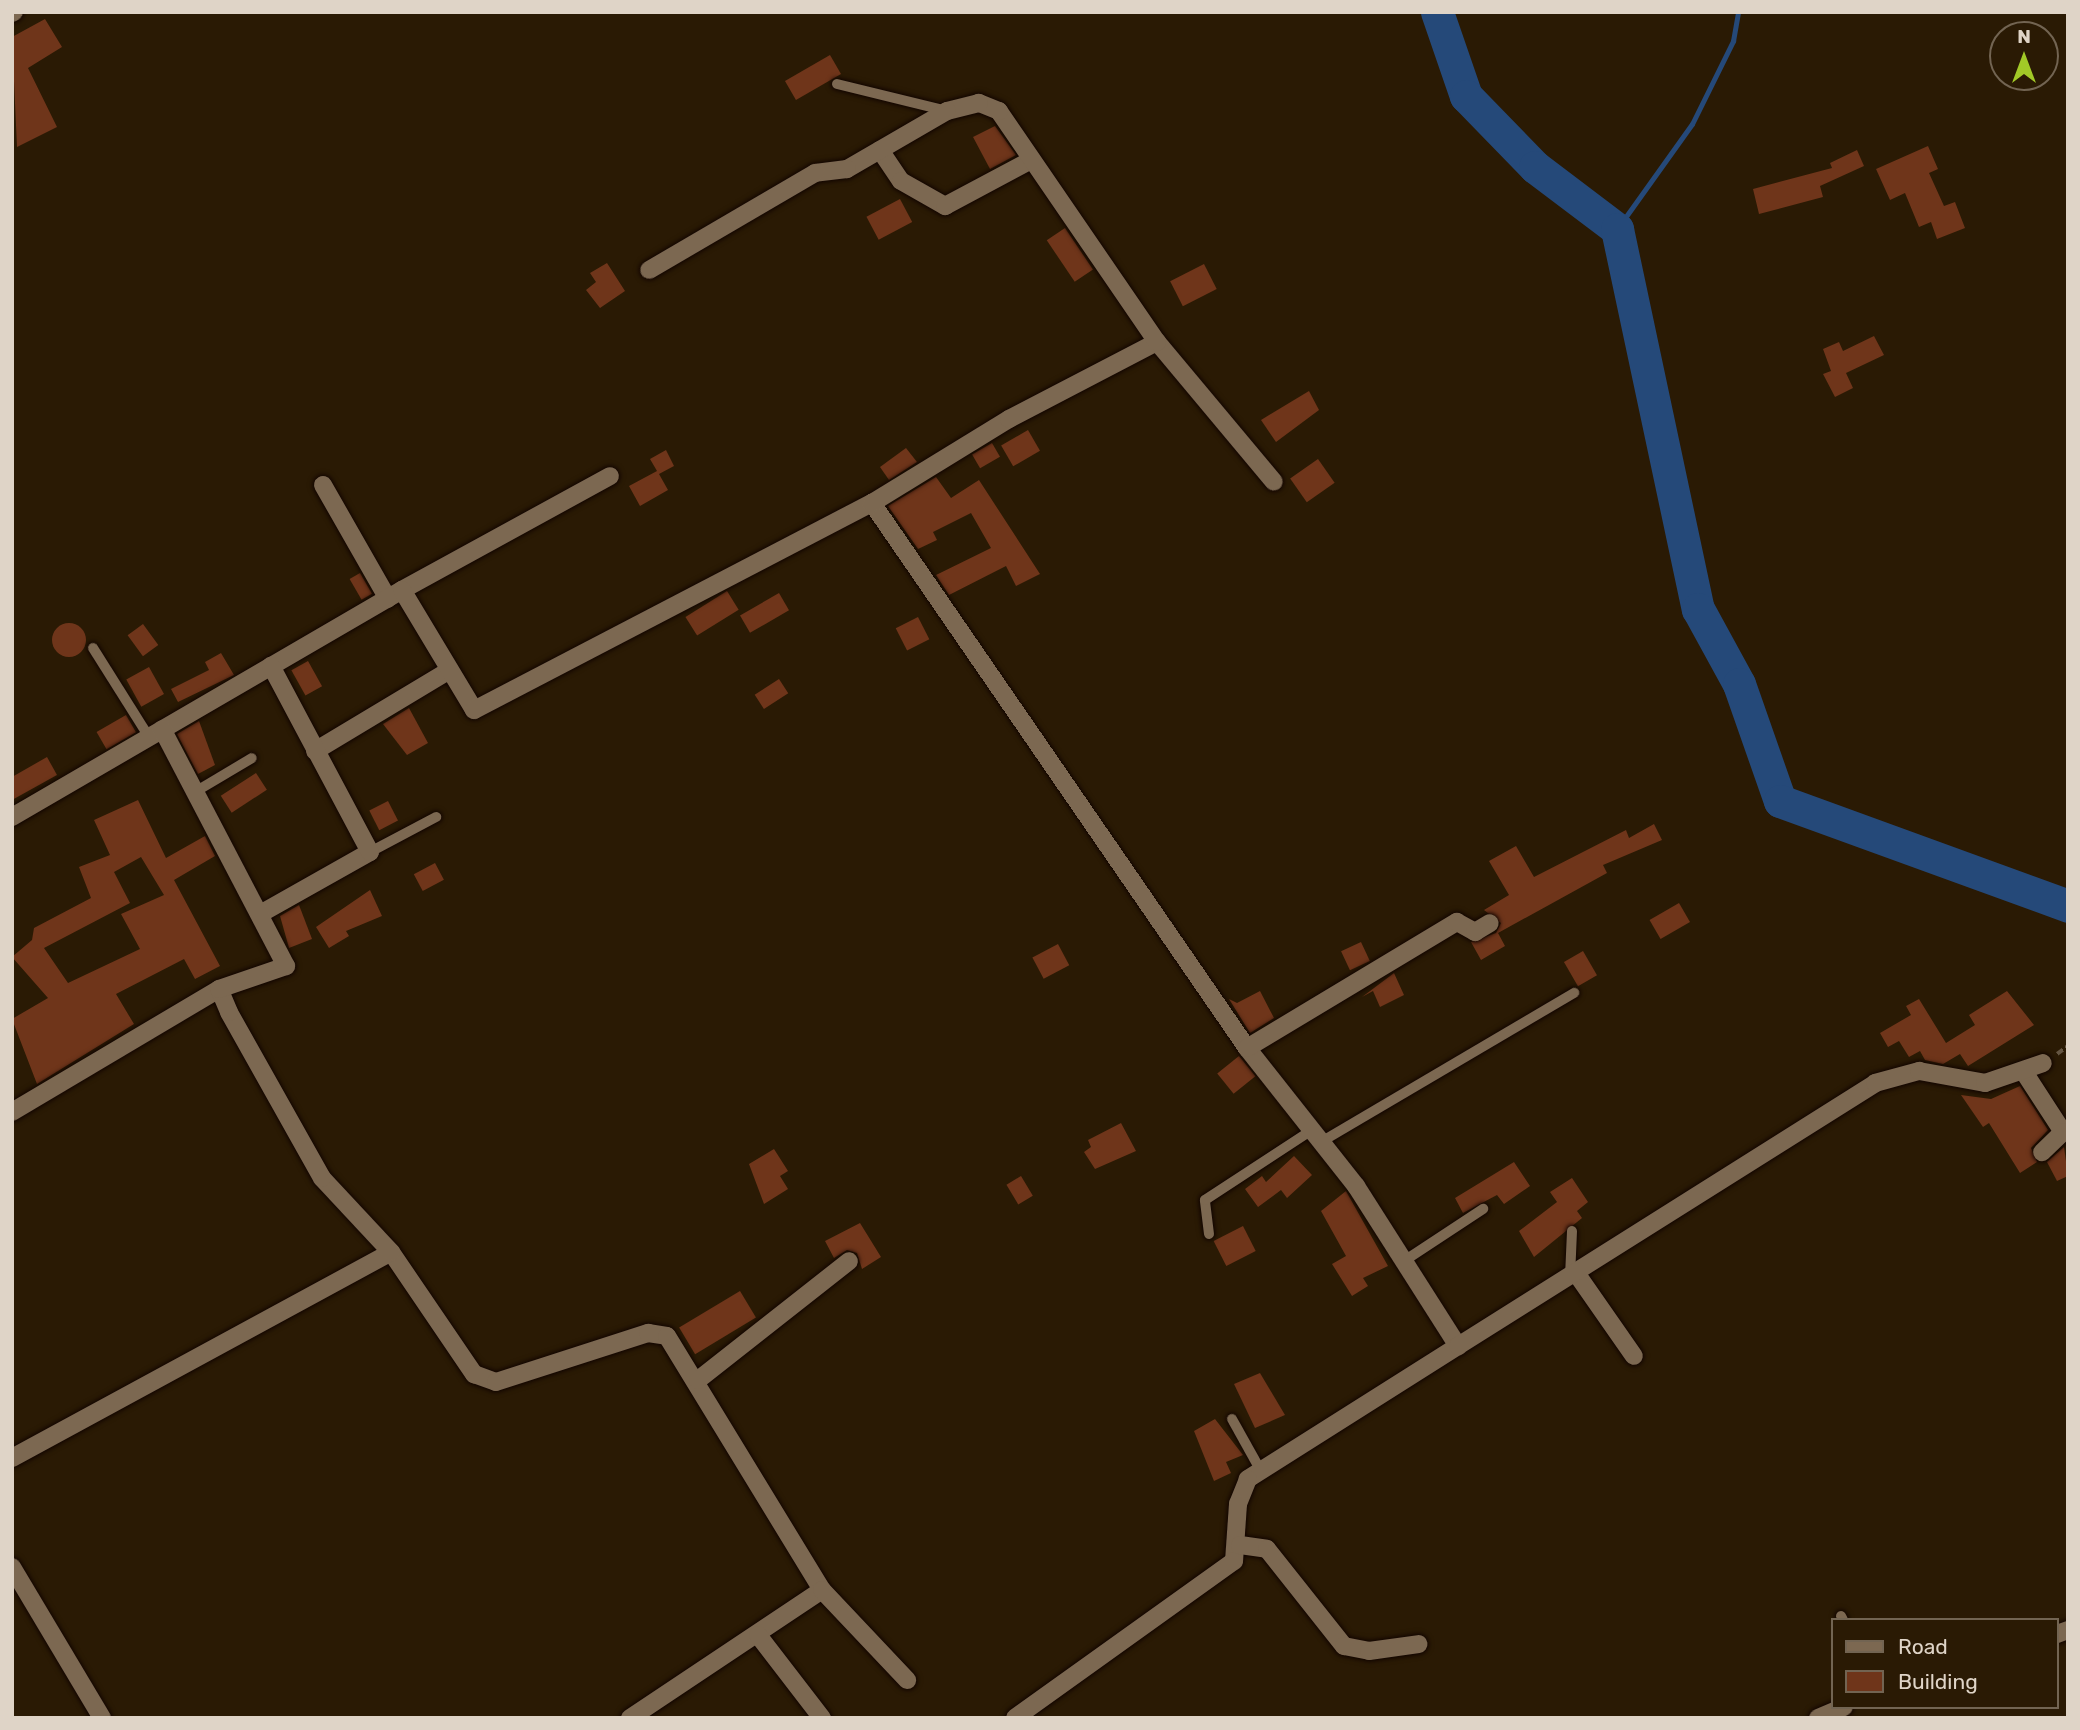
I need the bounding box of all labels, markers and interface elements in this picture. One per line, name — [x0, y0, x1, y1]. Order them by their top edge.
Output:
north arrow — [1989, 21, 2059, 91]
text: N — [2017, 25, 2031, 48]
legend — [1832, 1618, 2059, 1709]
text: Road — [1898, 1634, 1948, 1659]
text: Building — [1898, 1669, 1978, 1694]

